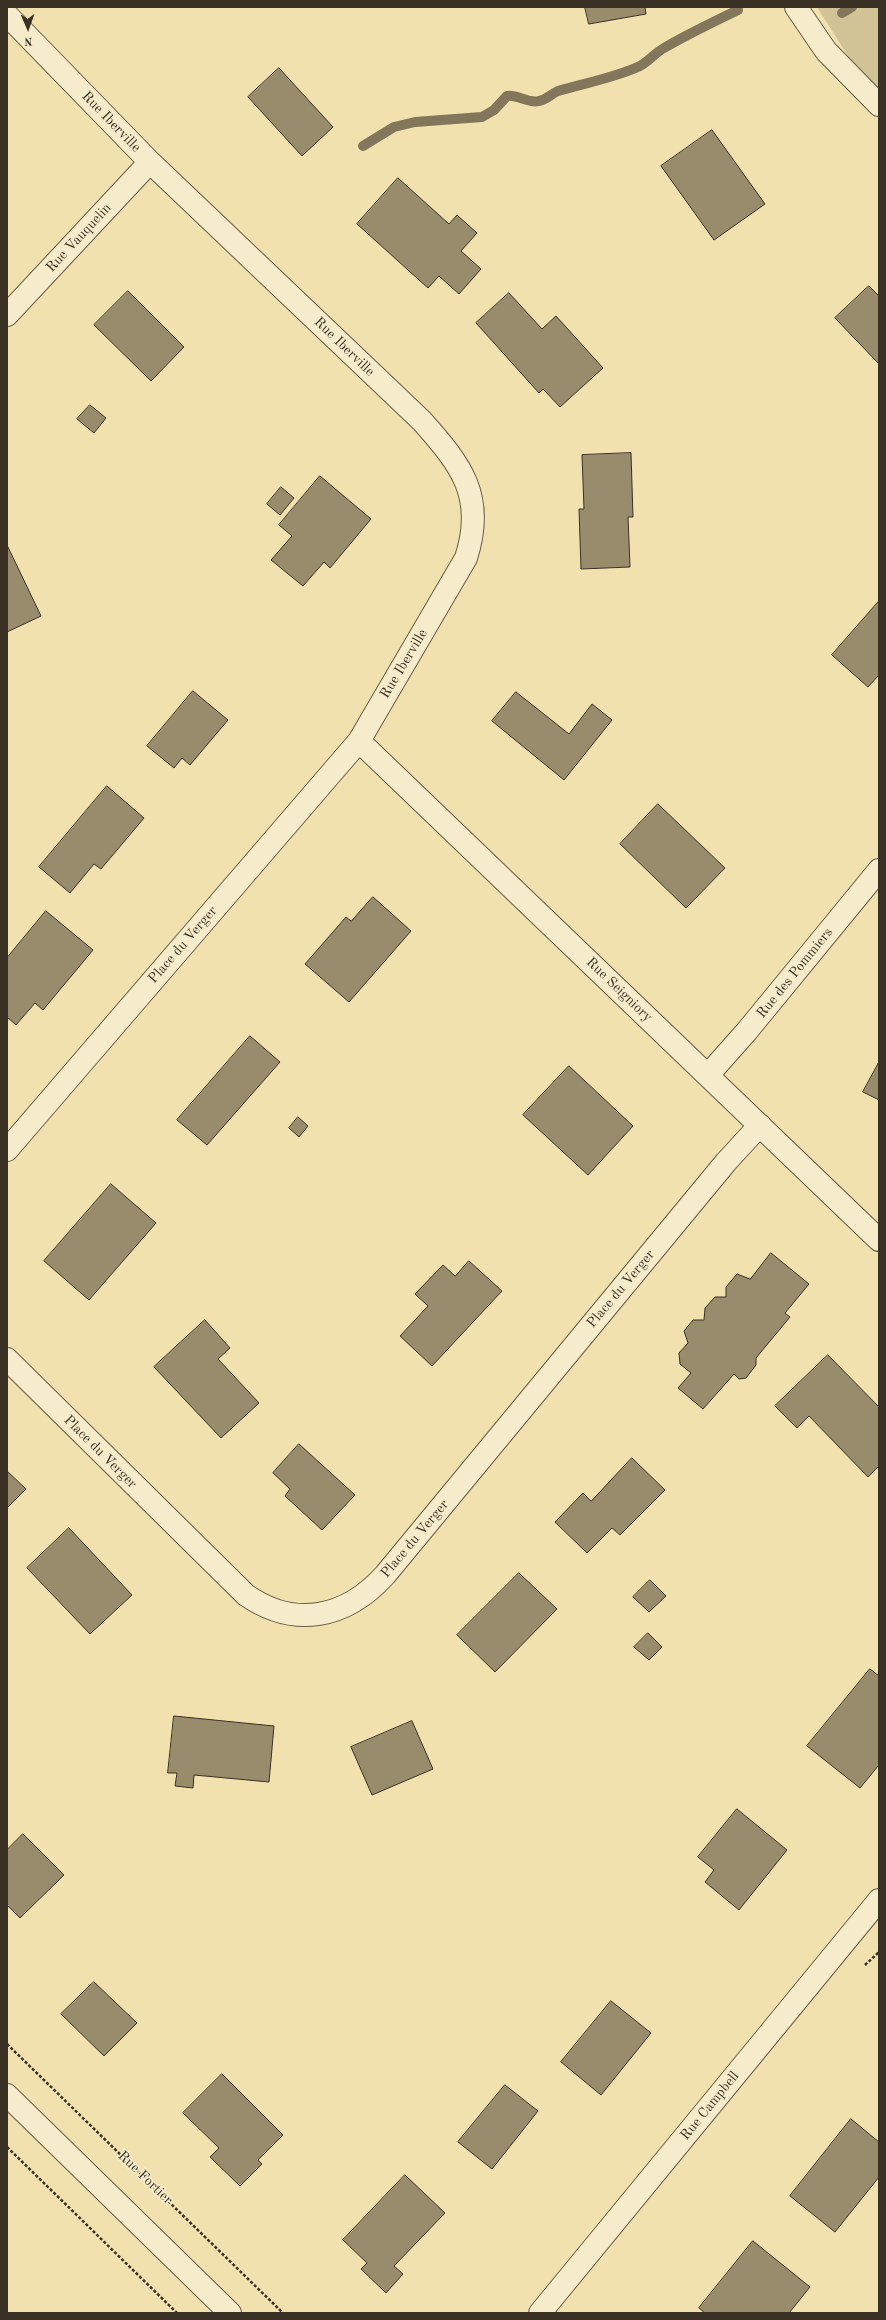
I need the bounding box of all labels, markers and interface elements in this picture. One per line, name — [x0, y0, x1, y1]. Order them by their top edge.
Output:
north arrow — [8, 8, 48, 48]
text: N — [24, 35, 33, 46]
street label: Rue Iberville — [78, 88, 144, 156]
street label: Rue Vauquelin — [43, 200, 115, 276]
street label: Rue Iberville — [310, 314, 378, 380]
street label: Rue Iberville — [377, 626, 431, 702]
street label: Place du Verger — [145, 903, 221, 987]
street label: Rue des Pommiers — [753, 924, 837, 1022]
street label: Rue Seigniory — [582, 954, 656, 1026]
street label: Place du Verger — [583, 1247, 659, 1331]
street label: Place du Verger — [60, 1412, 140, 1492]
street label: Place du Verger — [377, 1497, 453, 1581]
street label: Rue Campbell — [677, 2068, 743, 2144]
street label: Rue Fortier — [114, 2148, 176, 2208]

